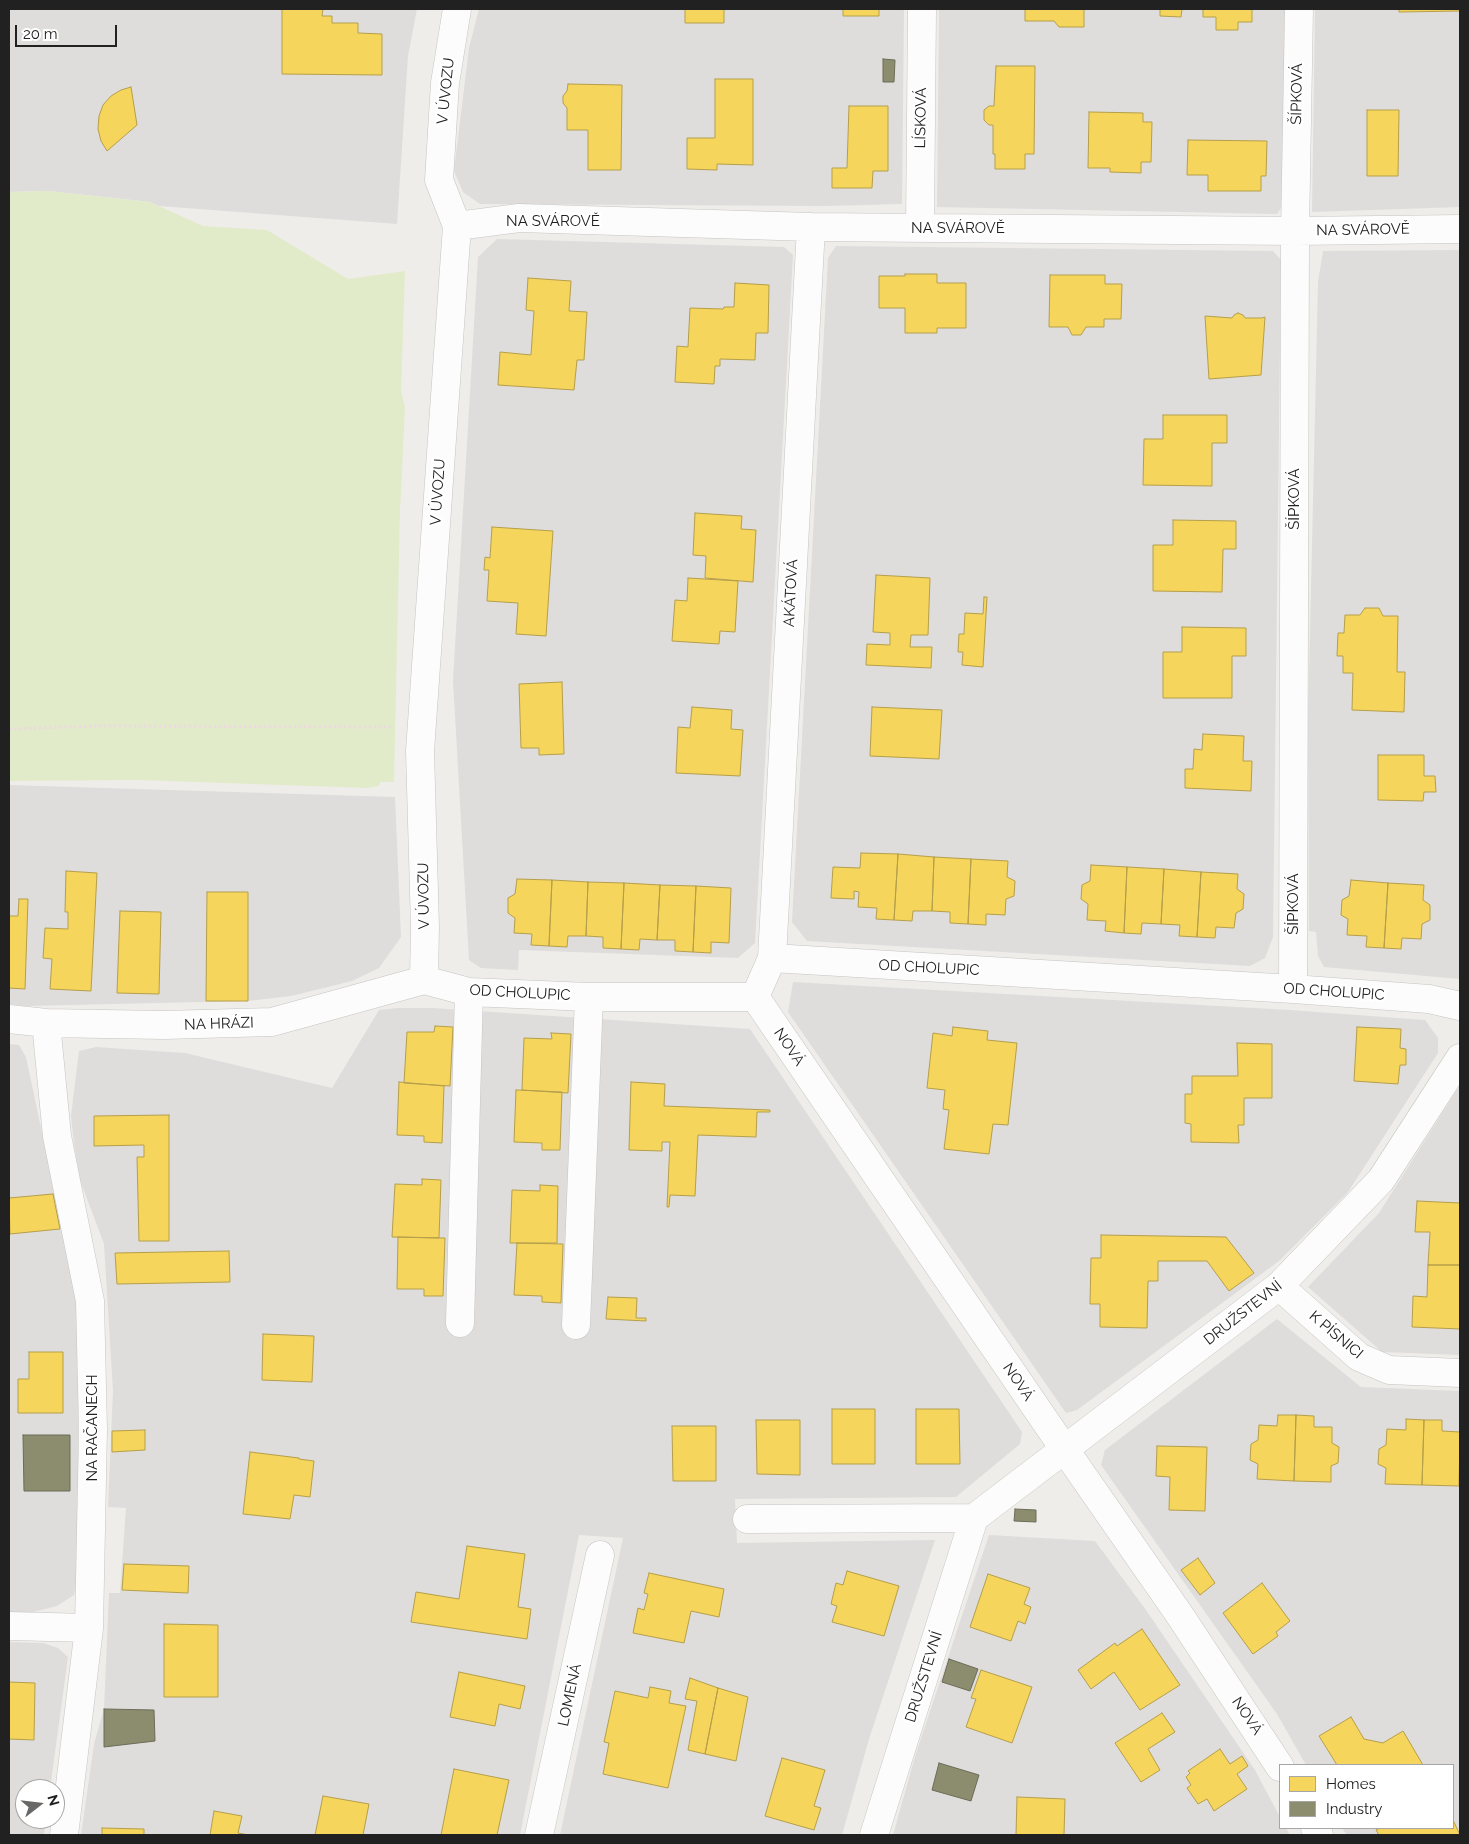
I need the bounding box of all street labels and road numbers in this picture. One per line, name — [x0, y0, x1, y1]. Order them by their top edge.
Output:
street label: V ÚVOZU — [434, 57, 458, 125]
street label: ŠÍPKOVÁ — [1287, 63, 1307, 125]
street label: LÍSKOVÁ — [911, 87, 931, 149]
street label: NA SVÁROVĚ — [506, 212, 600, 230]
street label: NA SVÁROVĚ — [911, 219, 1005, 237]
street label: NA SVÁROVĚ — [1316, 220, 1410, 240]
street label: V ÚVOZU — [427, 458, 449, 526]
street label: ŠÍPKOVÁ — [1285, 468, 1303, 530]
street label: AKÁTOVÁ — [780, 559, 802, 627]
street label: V ÚVOZU — [414, 862, 434, 930]
street label: ŠÍPKOVÁ — [1284, 873, 1302, 935]
street label: OD CHOLUPIC — [878, 956, 980, 980]
street label: OD CHOLUPIC — [1283, 979, 1385, 1005]
street label: OD CHOLUPIC — [469, 981, 571, 1005]
street label: NA HRÁZI — [184, 1014, 254, 1034]
street label: NOVÁ — [770, 1025, 808, 1069]
street label: DRUŽSTEVNÍ — [1200, 1277, 1286, 1349]
street label: K PÍSNICI — [1305, 1307, 1367, 1363]
street label: NOVÁ — [999, 1360, 1037, 1404]
street label: NA RAČANECH — [83, 1374, 101, 1482]
street label: DRUŽSTEVNÍ — [902, 1629, 946, 1725]
street label: LOMENÁ — [555, 1662, 585, 1728]
street label: NOVÁ — [1228, 1694, 1266, 1738]

